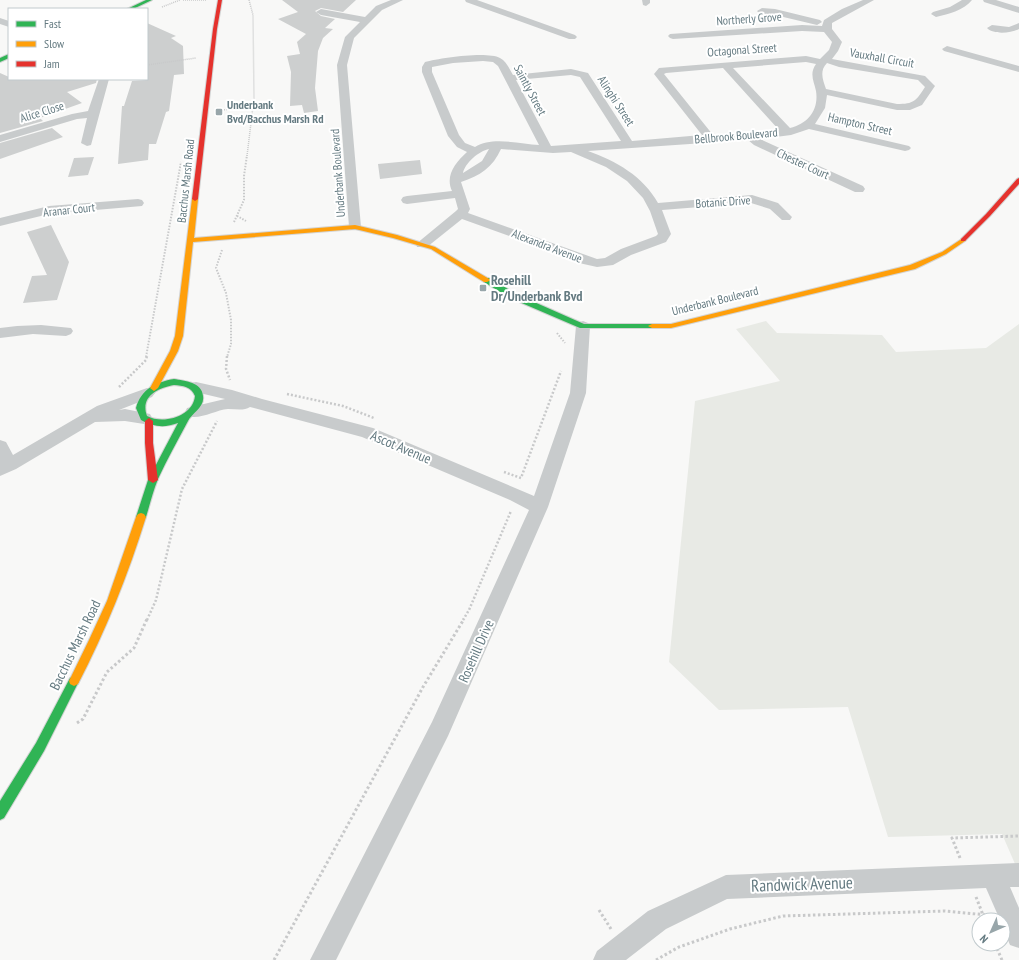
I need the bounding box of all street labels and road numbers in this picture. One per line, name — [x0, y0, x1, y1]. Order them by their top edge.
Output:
street label: Northerly Grove — [716, 9, 782, 28]
street label: Octagonal Street — [707, 40, 778, 59]
street label: Vauxhall Circuit — [848, 44, 916, 71]
street label: Saintly Street — [511, 62, 550, 118]
street label: Alinghi Street — [595, 73, 639, 129]
street label: Alice Close — [18, 98, 66, 125]
street label: Hampton Street — [827, 109, 894, 138]
street label: Bellbrook Boulevard — [694, 124, 778, 147]
street label: Underbank Boulevard — [327, 128, 348, 218]
street label: Bacchus Marsh Road — [174, 138, 197, 223]
street label: Chester Court — [775, 145, 832, 183]
street label: Botanic Drive — [695, 192, 751, 211]
street label: Aranar Court — [42, 199, 96, 220]
street label: Alexandra Avenue — [510, 225, 584, 266]
street label: Underbank Boulevard — [670, 283, 760, 319]
street label: Ascot Avenue — [368, 426, 434, 468]
street label: Bacchus Marsh Road — [45, 597, 105, 693]
street label: Rosehill Drive — [454, 617, 498, 685]
street label: Randwick Avenue — [751, 871, 853, 897]

